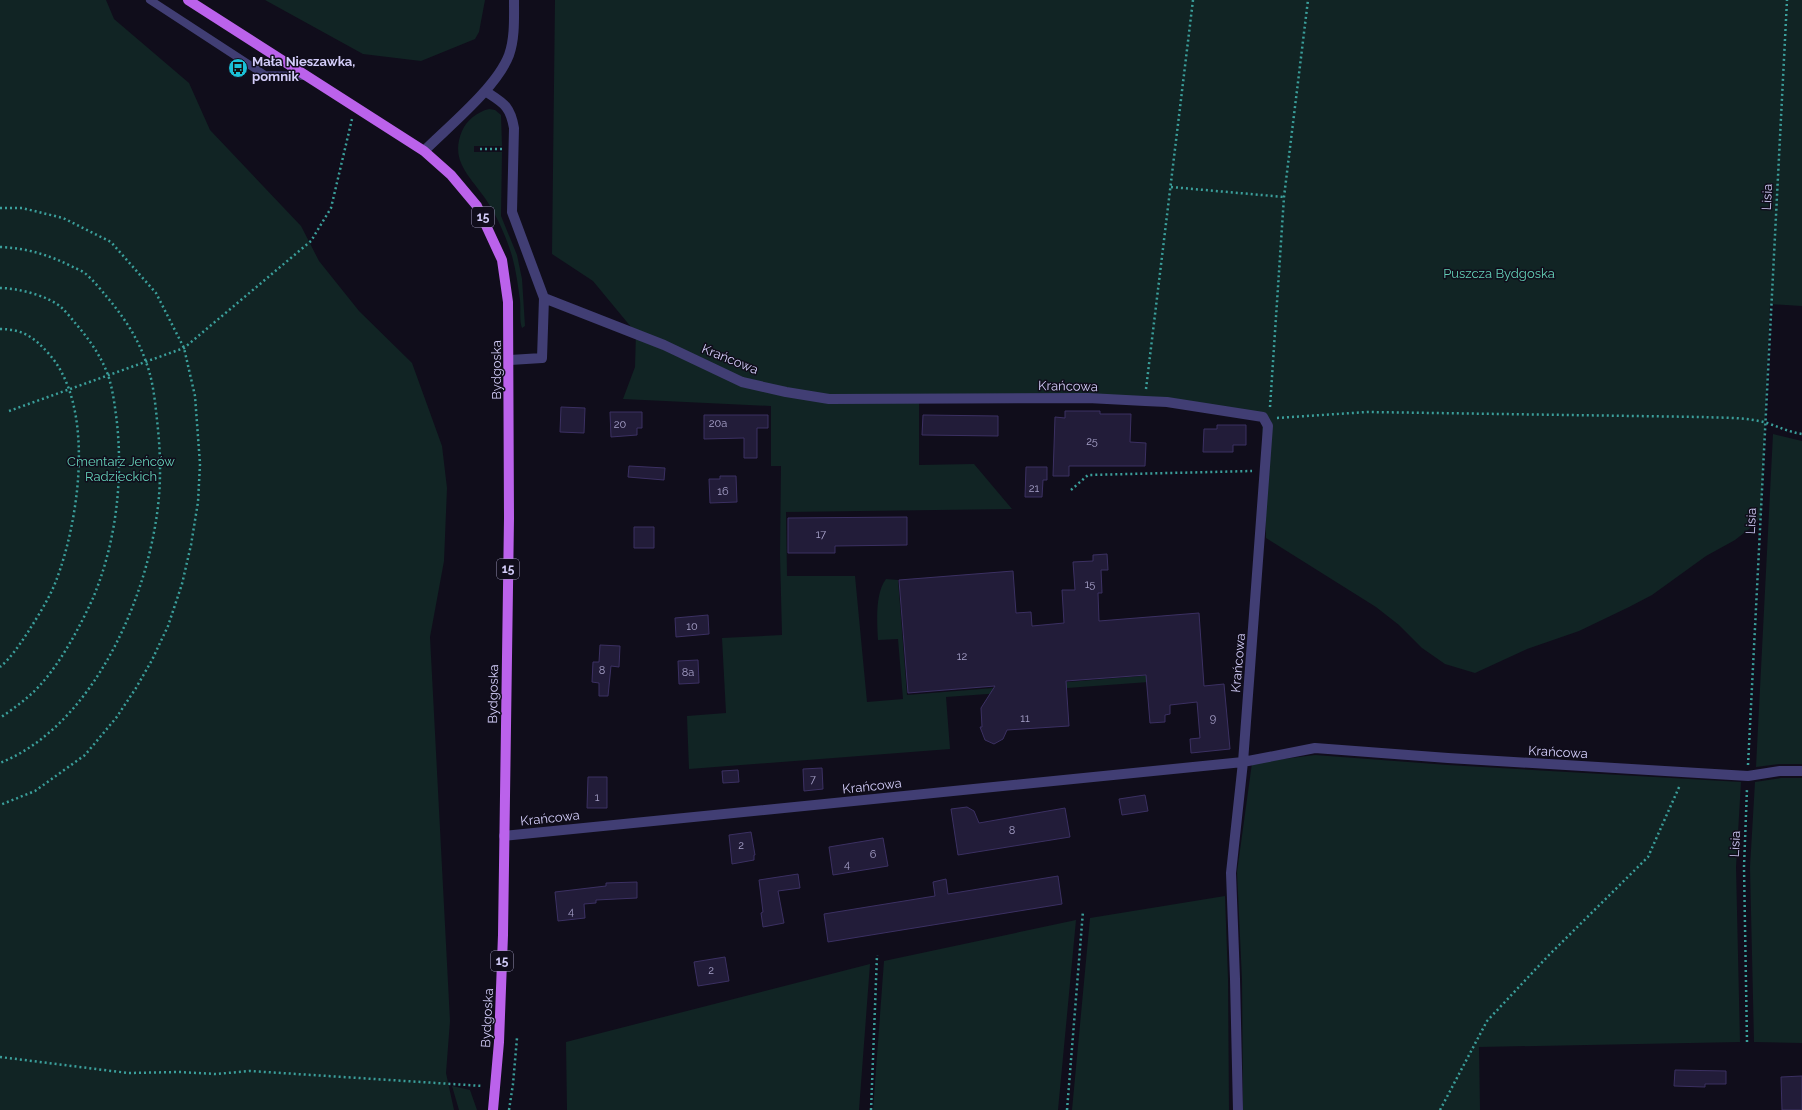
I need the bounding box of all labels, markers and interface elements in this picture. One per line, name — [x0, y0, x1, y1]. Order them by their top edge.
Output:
place label: Mała Nieszawka, pomnik — [252, 54, 355, 84]
bus stop icon: Mała Nieszawka, pomnik — [227, 57, 249, 79]
street label: Lisia — [1759, 183, 1775, 211]
road number: 15 — [472, 207, 494, 227]
park label: Puszcza Bydgoska — [1443, 266, 1555, 281]
street label: Bydgoska — [489, 340, 504, 400]
street label: Krańcowa — [700, 341, 760, 377]
street label: Krańcowa — [1038, 378, 1098, 394]
house number: 20a — [709, 417, 727, 430]
house number: 20 — [614, 418, 626, 431]
house number: 25 — [1086, 435, 1098, 448]
park label: Cmentarz Jeńców Radzieckich — [67, 454, 175, 484]
house number: 21 — [1029, 482, 1040, 495]
house number: 16 — [717, 485, 729, 498]
street label: Lisia — [1743, 507, 1759, 535]
house number: 17 — [816, 528, 826, 541]
road number: 15 — [497, 559, 519, 579]
house number: 15 — [1085, 578, 1095, 591]
house number: 10 — [686, 620, 698, 633]
street label: Krańcowa — [1228, 633, 1248, 693]
house number: 12 — [957, 650, 967, 663]
street label: Bydgoska — [485, 664, 501, 724]
house number: 8 — [599, 664, 605, 677]
house number: 8a — [682, 666, 694, 679]
house number: 11 — [1020, 712, 1030, 725]
house number: 9 — [1210, 712, 1216, 725]
street label: Krańcowa — [1528, 743, 1588, 761]
house number: 7 — [810, 773, 816, 786]
street label: Krańcowa — [842, 775, 902, 797]
house number: 1 — [595, 791, 600, 804]
street label: Krańcowa — [520, 807, 580, 829]
house number: 8 — [1009, 824, 1015, 837]
street label: Lisia — [1727, 830, 1743, 858]
house number: 2 — [738, 839, 744, 852]
house number: 6 — [870, 848, 877, 861]
house number: 4 — [844, 858, 850, 871]
house number: 4 — [568, 905, 574, 918]
road number: 15 — [491, 951, 513, 971]
house number: 2 — [708, 964, 714, 977]
street label: Bydgoska — [478, 988, 496, 1048]

